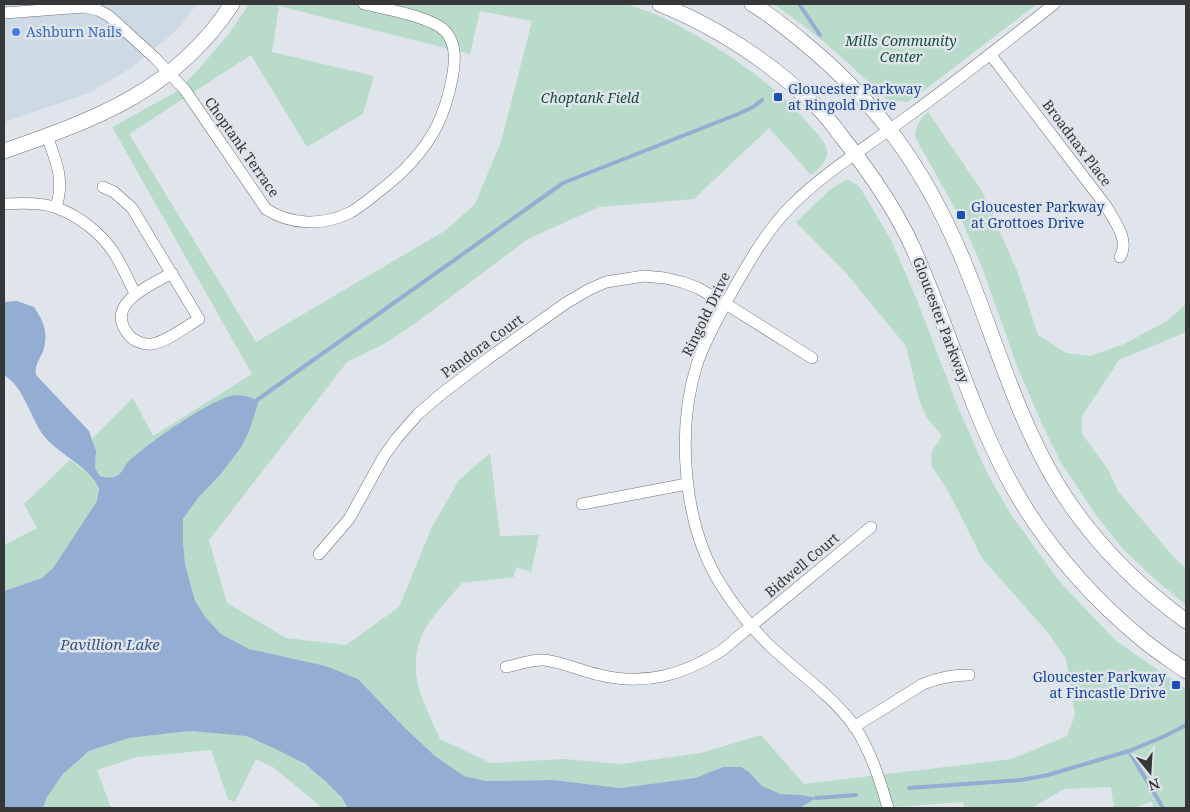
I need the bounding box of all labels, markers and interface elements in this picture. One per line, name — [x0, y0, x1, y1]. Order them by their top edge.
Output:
place label: Ashburn Nails — [26, 22, 122, 41]
marker: Ashburn Nails — [10, 26, 22, 38]
park label: Mills Community Center — [844, 31, 957, 66]
place label: Gloucester Parkway at Ringold Drive — [788, 79, 921, 114]
park label: Choptank Field — [541, 88, 640, 107]
marker: Gloucester Parkway at Ringold Drive — [772, 91, 784, 103]
street label: Choptank Terrace — [201, 93, 284, 201]
street label: Broadnax Place — [1039, 95, 1116, 190]
place label: Gloucester Parkway at Grottoes Drive — [971, 197, 1104, 232]
marker: Gloucester Parkway at Grottoes Drive — [955, 209, 967, 221]
street label: Gloucester Parkway — [909, 254, 974, 386]
street label: Ringold Drive — [677, 268, 734, 359]
street label: Pandora Court — [437, 309, 527, 382]
street label: Bidwell Court — [761, 528, 843, 601]
water label: Pavillion Lake — [59, 634, 160, 654]
place label: Gloucester Parkway at Fincastle Drive — [1033, 667, 1166, 702]
marker: Gloucester Parkway at Fincastle Drive — [1170, 679, 1182, 691]
north arrow — [1125, 747, 1175, 797]
text: N — [1146, 774, 1162, 796]

